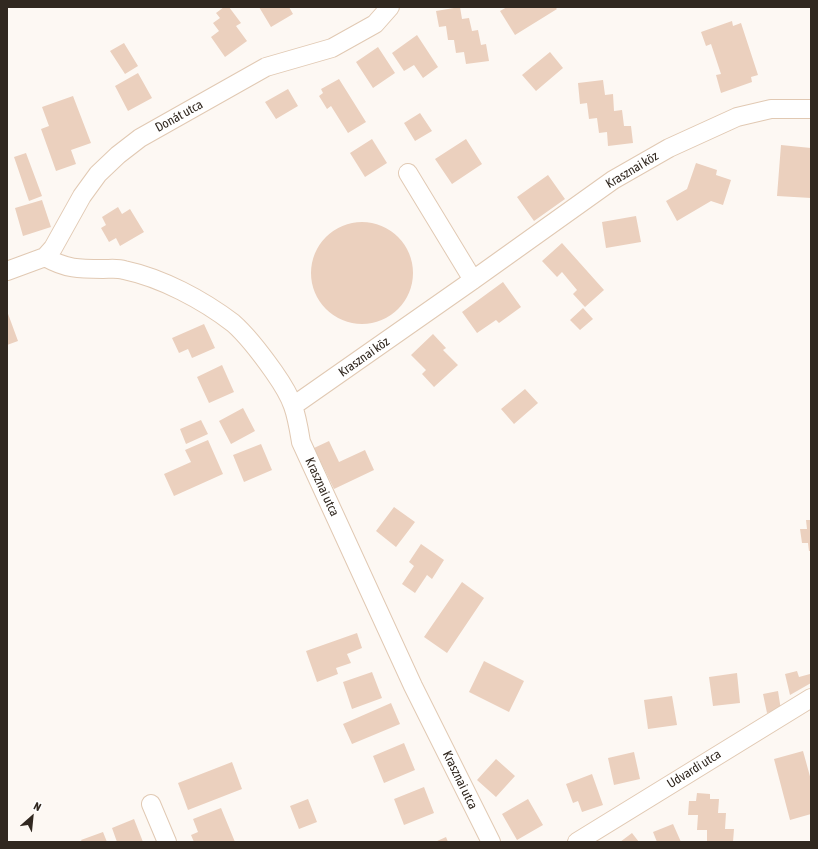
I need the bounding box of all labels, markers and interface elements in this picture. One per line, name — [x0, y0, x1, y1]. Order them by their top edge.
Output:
street label: Donát utca — [152, 97, 206, 135]
street label: Krasznai köz — [603, 148, 661, 192]
street label: Krasznai köz — [336, 334, 392, 380]
street label: Krasznai utca — [302, 455, 342, 519]
street label: Udvardi utca — [664, 746, 724, 792]
street label: Krasznai utca — [439, 748, 481, 812]
north arrow — [12, 797, 52, 837]
text: N — [32, 799, 43, 813]

